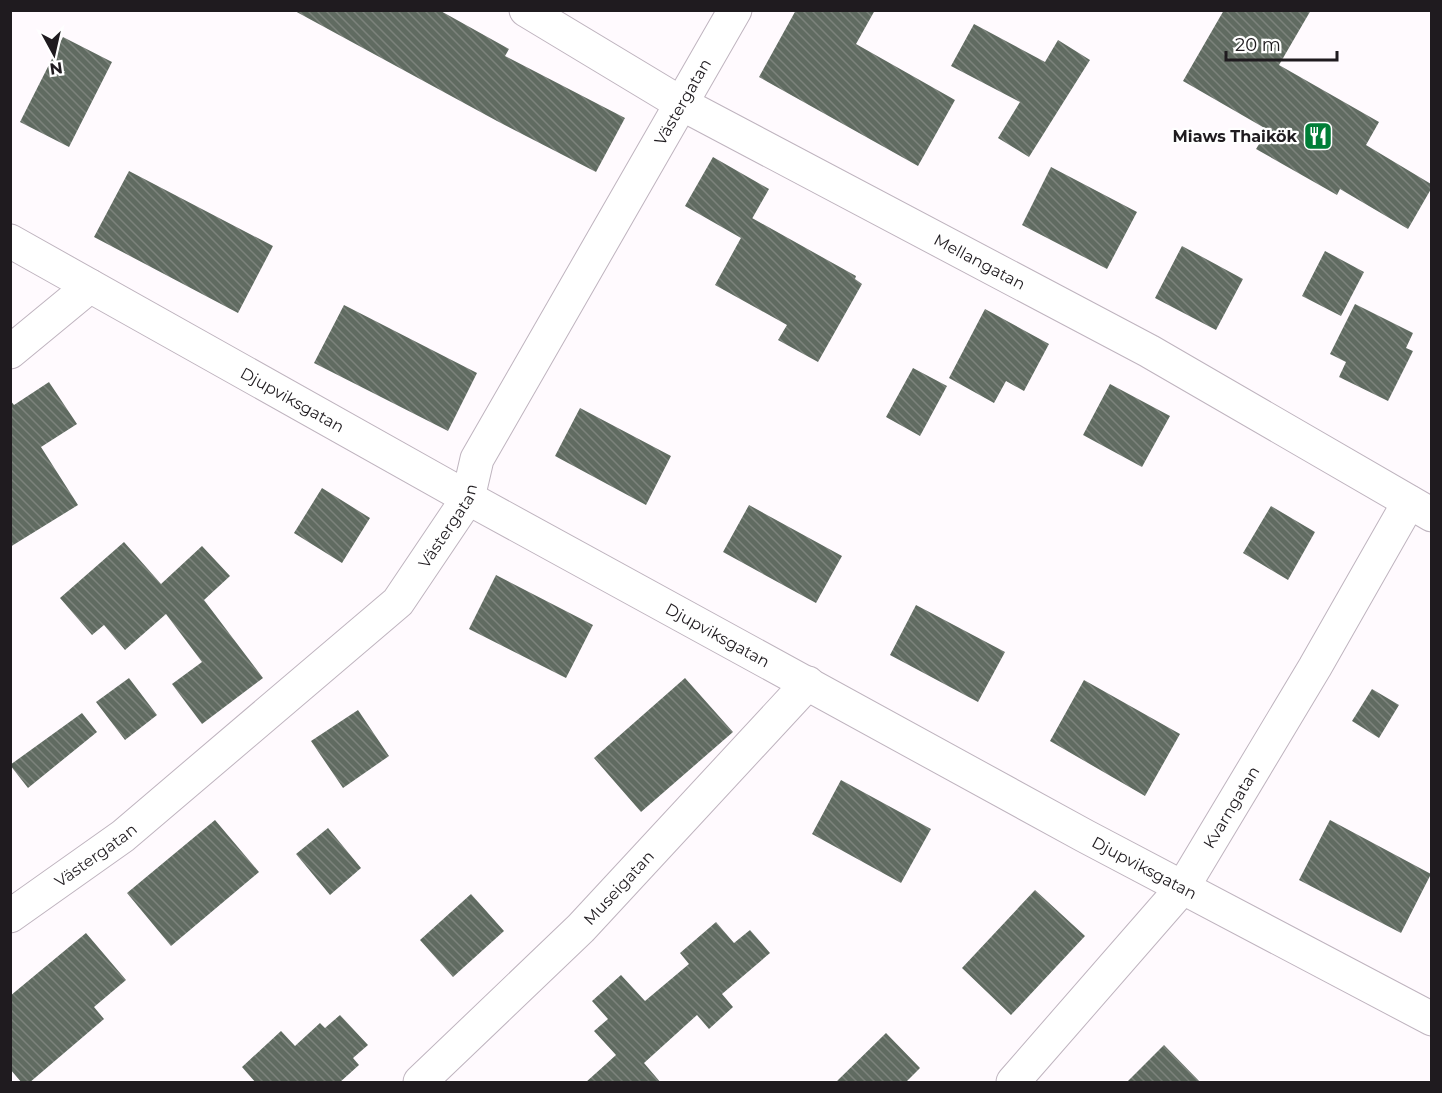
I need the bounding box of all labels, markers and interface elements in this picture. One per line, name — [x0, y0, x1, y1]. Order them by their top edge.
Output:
north arrow — [24, 24, 84, 84]
scale bar — [1226, 24, 1337, 62]
text: 20 m — [1235, 34, 1281, 56]
street label: Västergatan — [650, 55, 715, 149]
text: N — [48, 58, 64, 79]
restaurant icon: Miaws Thaikök — [1302, 120, 1334, 152]
place label: Miaws Thaikök — [1173, 127, 1298, 146]
street label: Mellangatan — [931, 230, 1029, 294]
street label: Djupviksgatan — [237, 363, 348, 437]
street label: Västergatan — [415, 482, 481, 572]
street label: Djupviksgatan — [662, 599, 773, 671]
street label: Kvarngatan — [1199, 763, 1263, 852]
street label: Västergatan — [51, 820, 141, 891]
street label: Djupviksgatan — [1089, 832, 1200, 903]
street label: Museigatan — [580, 847, 658, 929]

